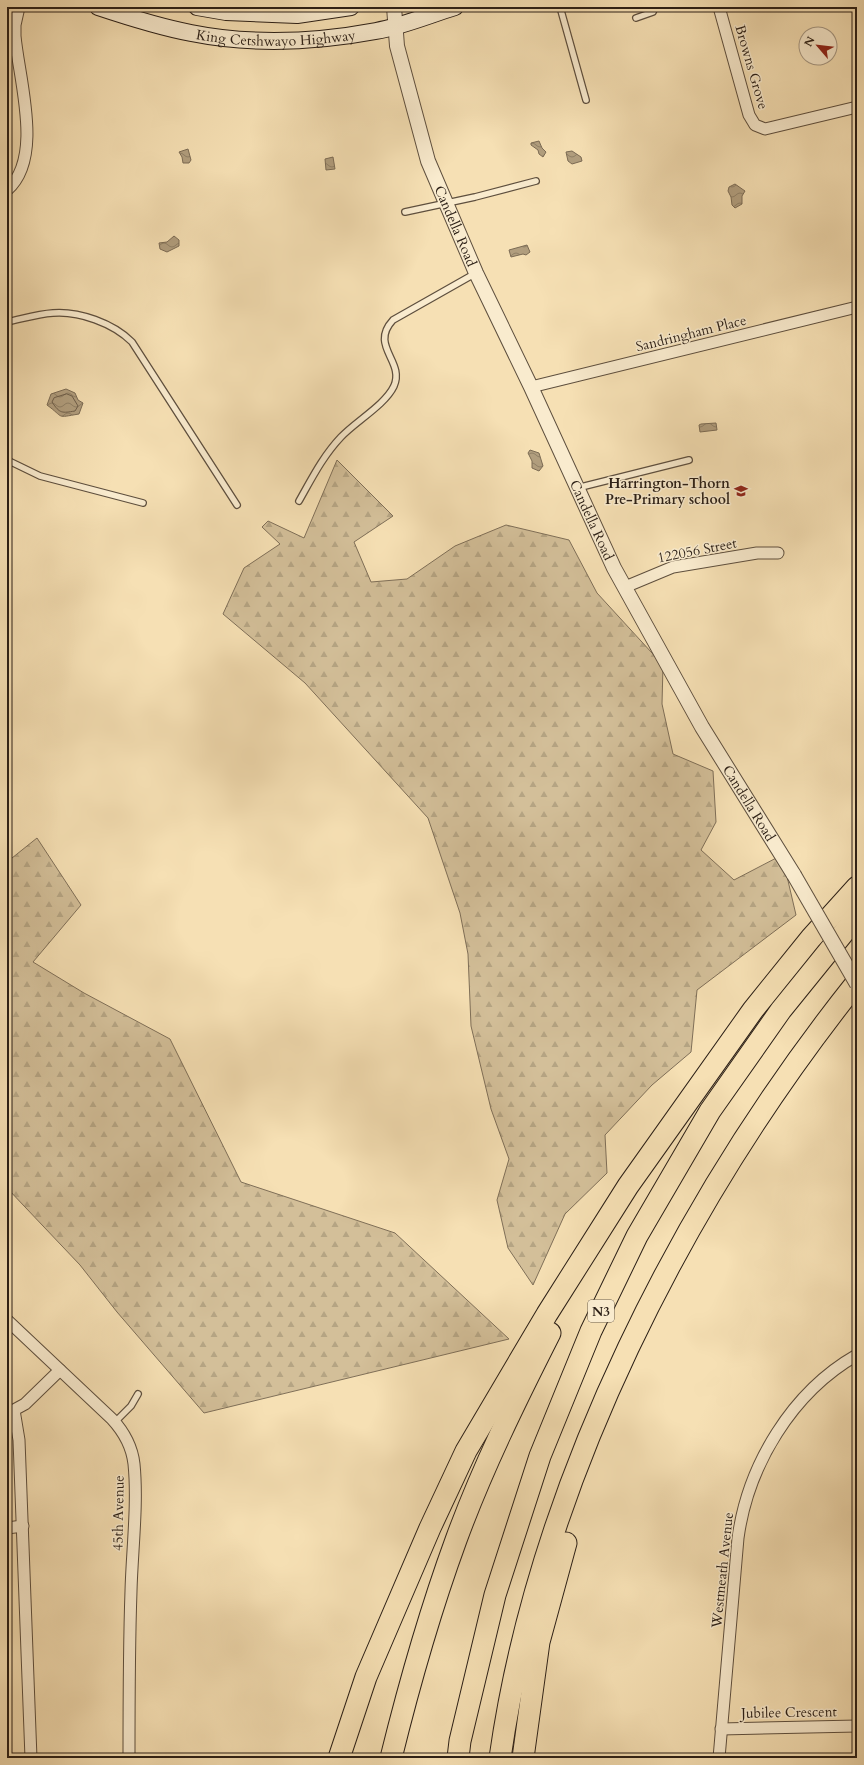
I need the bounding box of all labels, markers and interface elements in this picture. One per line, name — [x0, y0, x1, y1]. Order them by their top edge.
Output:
street label: Browns Grove — [730, 23, 773, 112]
street label: King Cetshwayo Highway — [195, 25, 357, 51]
north arrow — [798, 26, 838, 66]
text: N — [801, 33, 819, 49]
street label: Candella Road — [430, 183, 481, 270]
street label: Sandringham Place — [634, 311, 748, 356]
place label: Harrington-Thorn Pre-Primary school — [605, 474, 730, 509]
street label: Candella Road — [565, 477, 618, 564]
school or university icon: Harrington-Thorn Pre-Primary school — [733, 483, 749, 499]
street label: 122056 Street — [656, 533, 739, 567]
street label: Candella Road — [718, 762, 780, 845]
road number: N3 — [588, 1300, 614, 1322]
street label: 45th Avenue — [108, 1475, 129, 1551]
street label: Westmeath Avenue — [707, 1511, 738, 1630]
street label: Jubilee Crescent — [739, 1702, 838, 1723]

